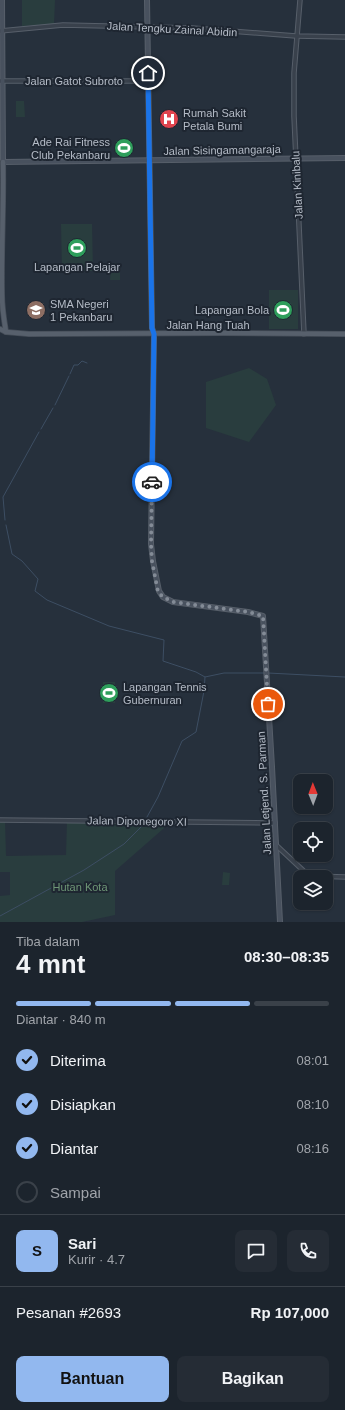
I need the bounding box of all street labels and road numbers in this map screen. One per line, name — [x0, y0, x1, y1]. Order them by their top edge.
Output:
street label: Jalan Tengku Zainal Abidin — [106, 20, 238, 38]
street label: Jalan Gatot Subroto — [25, 75, 123, 87]
street label: Jalan Sisingamangaraja — [163, 143, 282, 157]
street label: Jalan Kinibalu — [289, 150, 305, 220]
street label: Jalan Hang Tuah — [166, 319, 250, 331]
street label: Jalan Letjend. S. Parman — [255, 731, 273, 855]
street label: Jalan Diponegoro XI — [87, 814, 187, 828]

